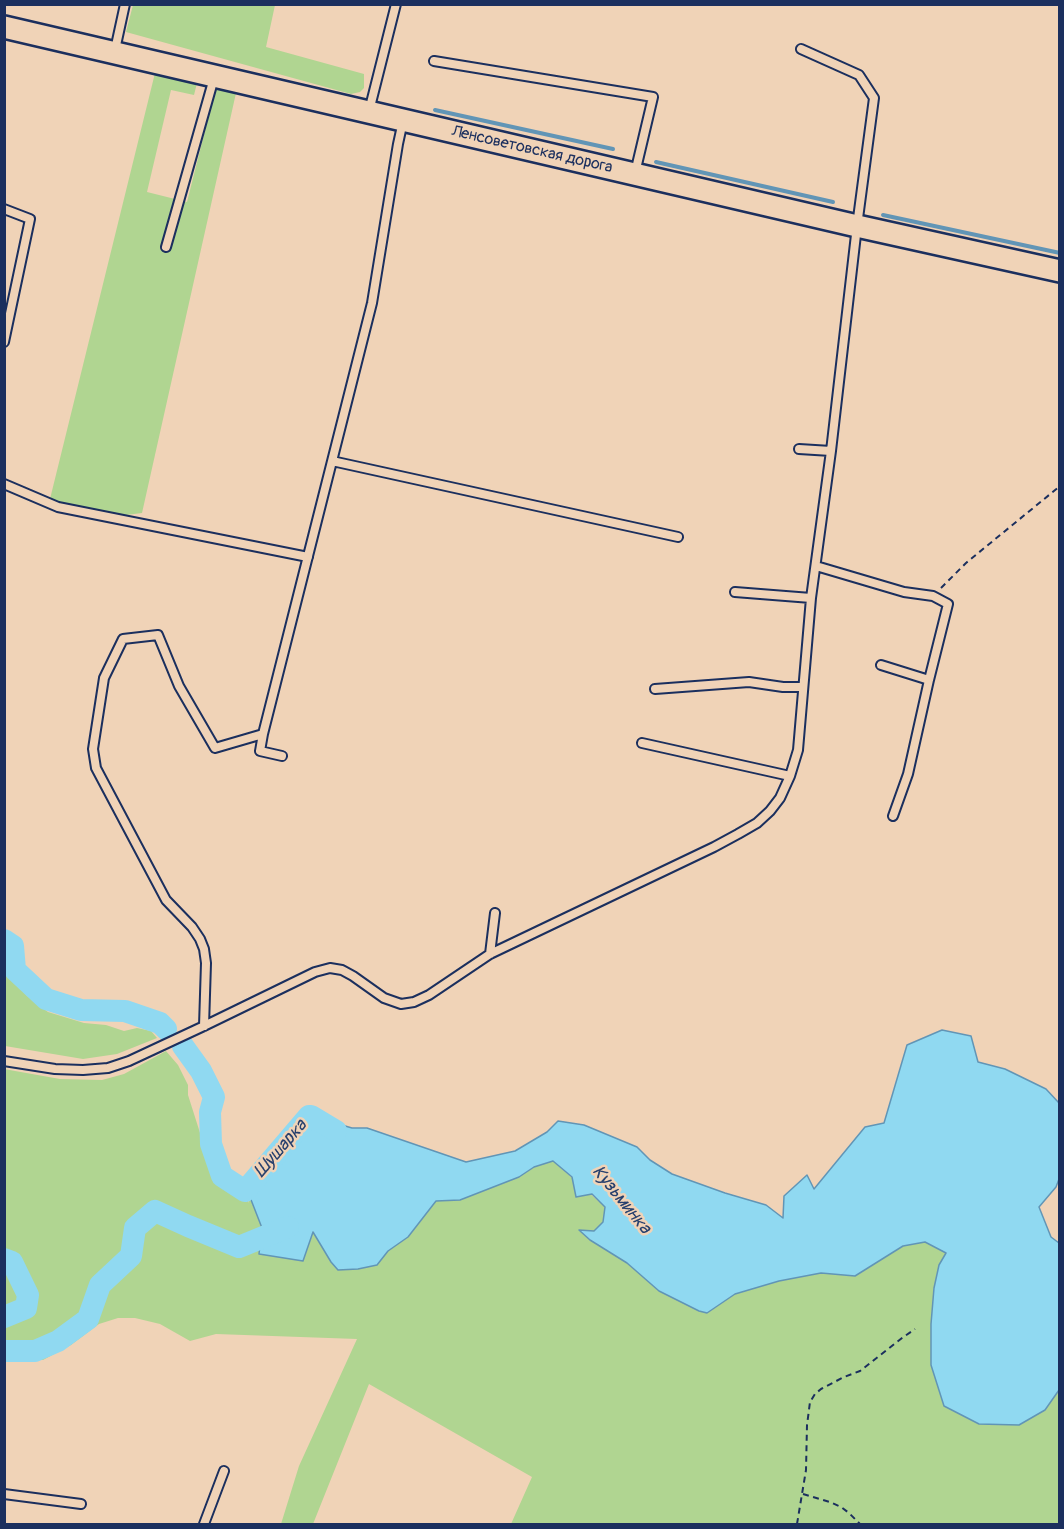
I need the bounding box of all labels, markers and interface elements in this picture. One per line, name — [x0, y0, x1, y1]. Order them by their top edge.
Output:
street label: Ленсоветовская дорога — [450, 122, 614, 178]
water label: Шушарка — [250, 1116, 312, 1182]
water label: Кузьминка — [587, 1162, 655, 1238]

